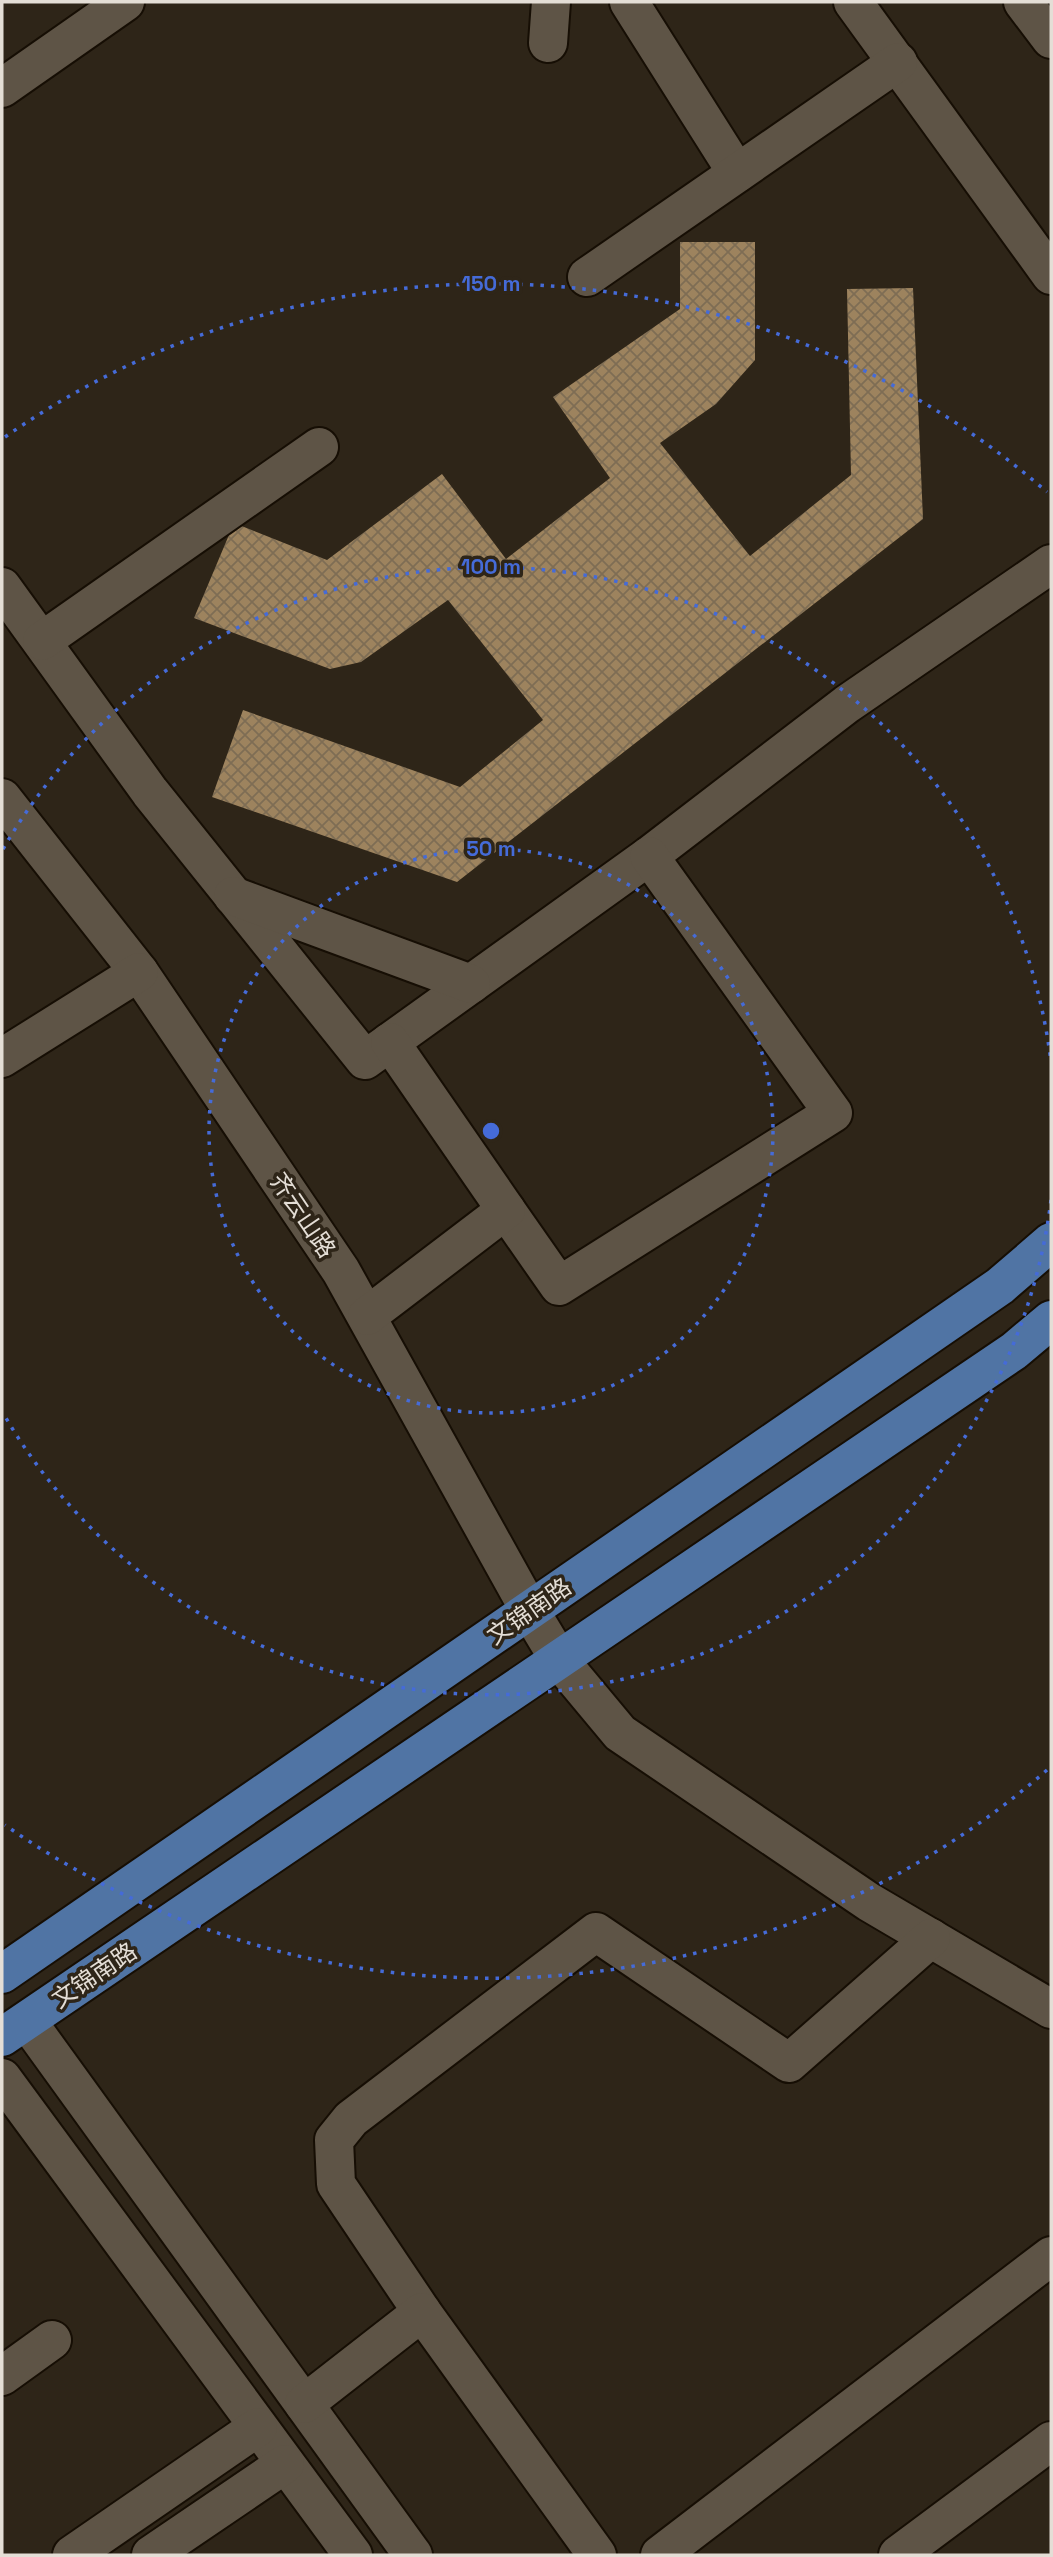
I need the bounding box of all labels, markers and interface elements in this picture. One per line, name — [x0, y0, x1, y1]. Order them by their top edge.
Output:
text: 150 m — [462, 270, 520, 297]
text: 100 m — [461, 553, 521, 580]
text: 50 m — [466, 835, 516, 862]
centre of rings — [479, 1119, 503, 1143]
street label: 齐云山路 — [263, 1167, 343, 1263]
street label: 文锦南路 — [481, 1571, 577, 1651]
street label: 文锦南路 — [46, 1935, 142, 2015]

